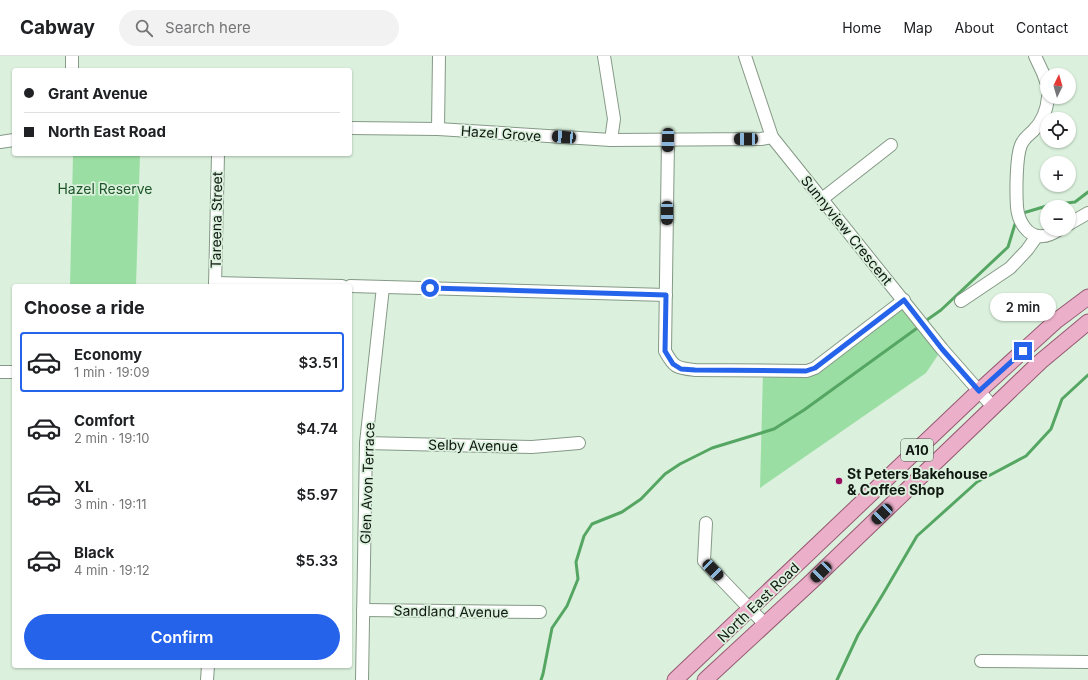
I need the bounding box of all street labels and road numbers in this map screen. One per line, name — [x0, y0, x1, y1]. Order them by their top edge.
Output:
street label: Hazel Grove — [460, 122, 542, 144]
street label: Tareena Street — [207, 171, 225, 269]
street label: Sunnyview Crescent — [798, 172, 897, 288]
street label: Glen Avon Terrace — [356, 422, 378, 544]
street label: Selby Avenue — [428, 436, 518, 454]
road number: A10 — [901, 439, 933, 461]
street label: North East Road — [714, 559, 802, 645]
street label: Sandland Avenue — [393, 601, 509, 621]

